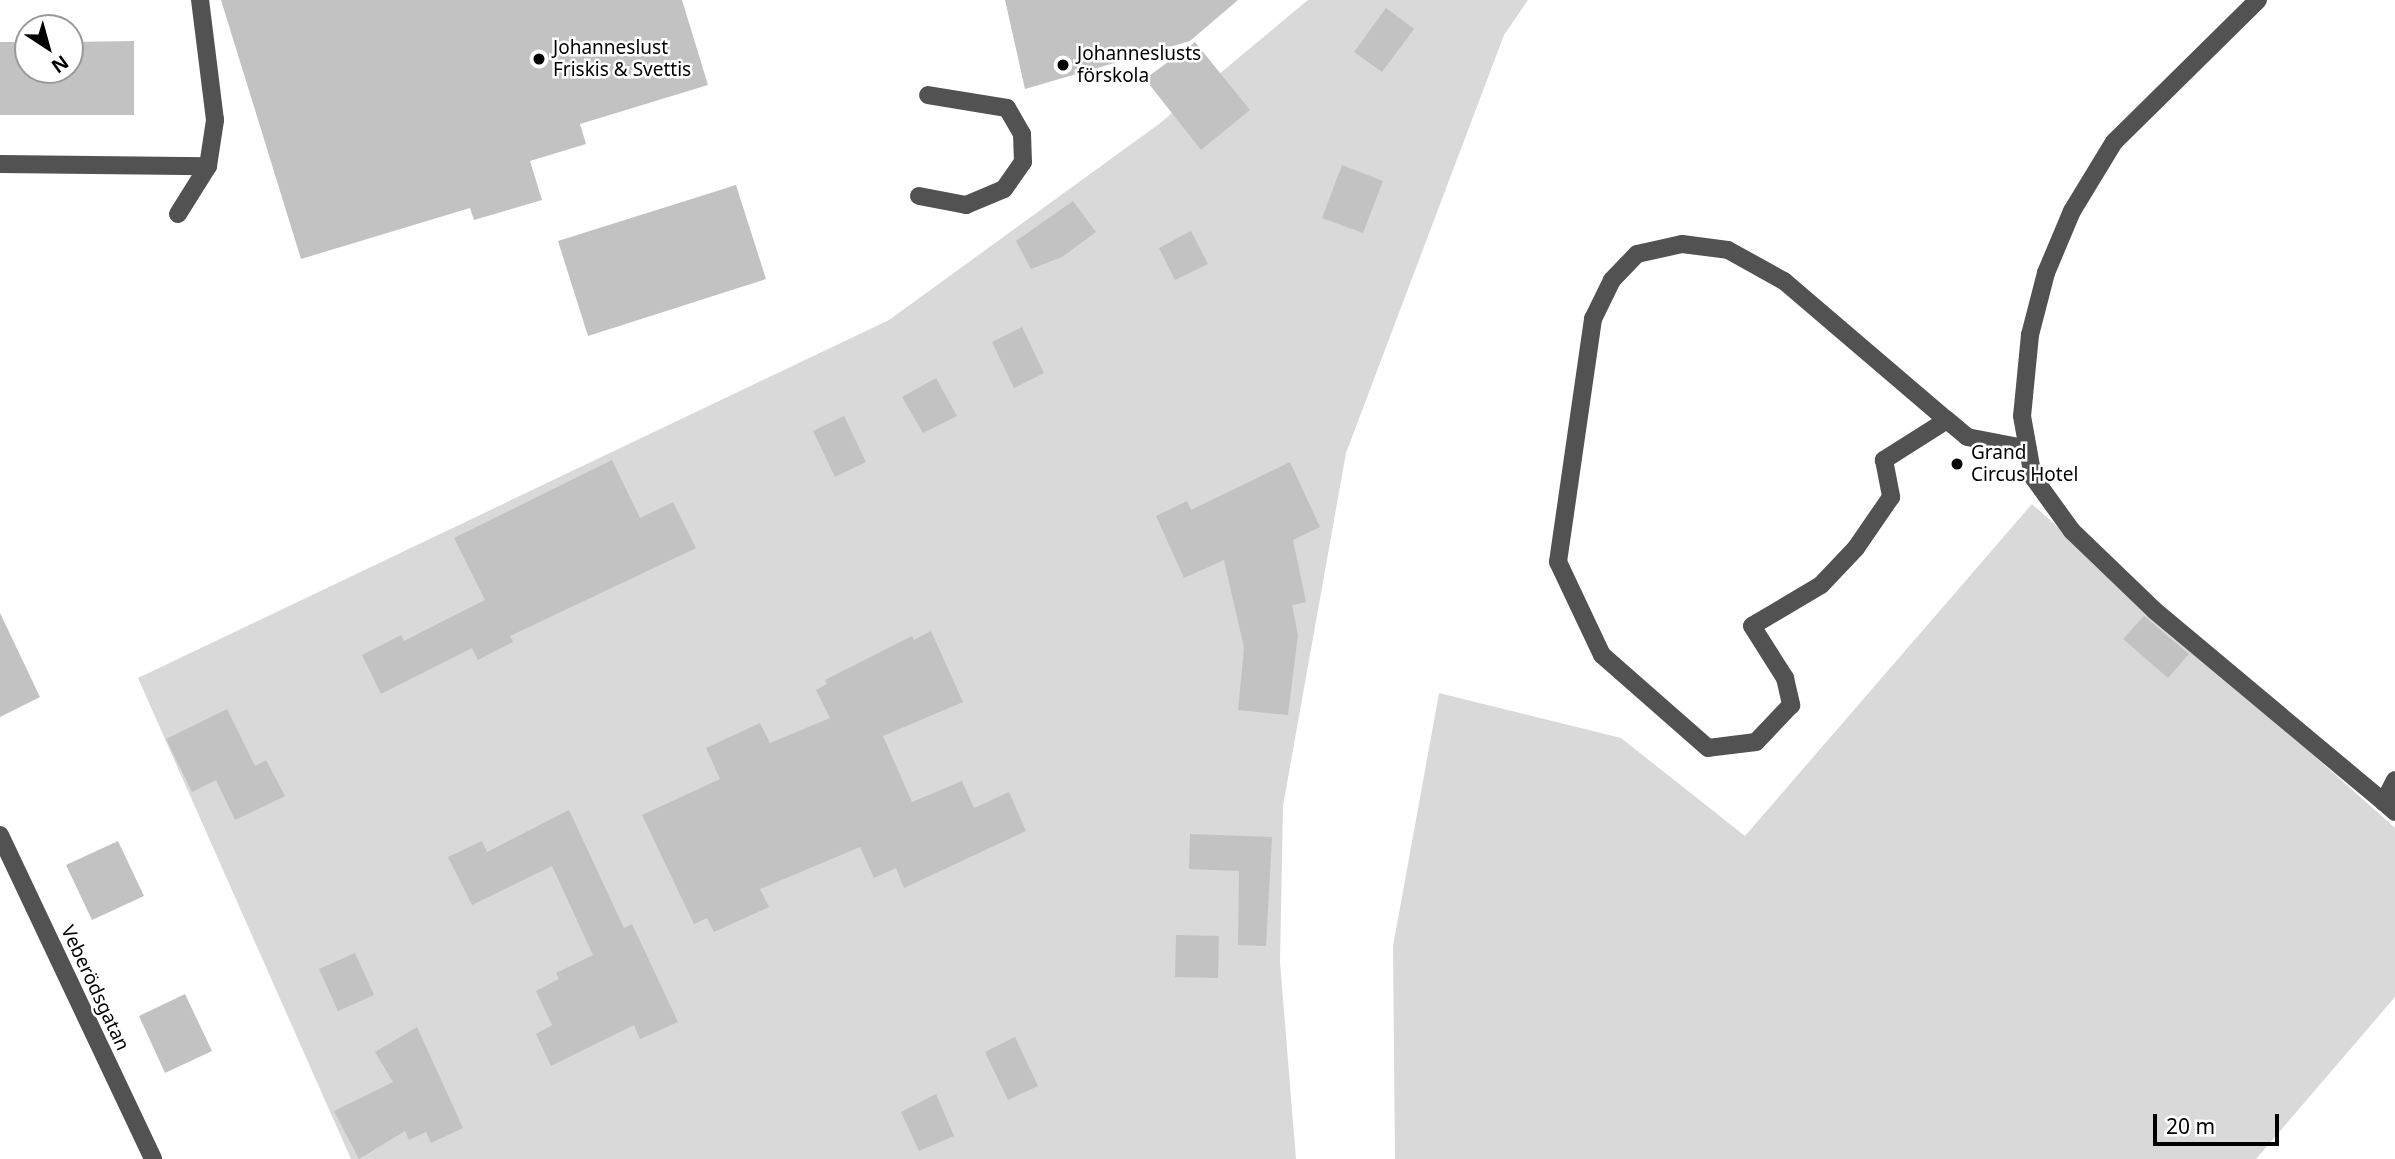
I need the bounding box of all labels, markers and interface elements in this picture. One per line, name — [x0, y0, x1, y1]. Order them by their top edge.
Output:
north arrow — [14, 14, 84, 84]
place label: Johanneslust Friskis & Svettis — [553, 37, 691, 81]
place label: Johanneslusts förskola — [1077, 43, 1201, 87]
text: N — [46, 49, 74, 79]
marker: Johanneslust Friskis & Svettis — [531, 51, 547, 67]
marker: Johanneslusts förskola — [1055, 57, 1071, 73]
place label: Grand Circus Hotel — [1971, 442, 2078, 486]
marker: Grand Circus Hotel — [1949, 456, 1965, 472]
street label: Veberödsgatan — [56, 922, 134, 1054]
scale bar — [2157, 1100, 2283, 1144]
text: 20 m — [2166, 1112, 2215, 1140]

